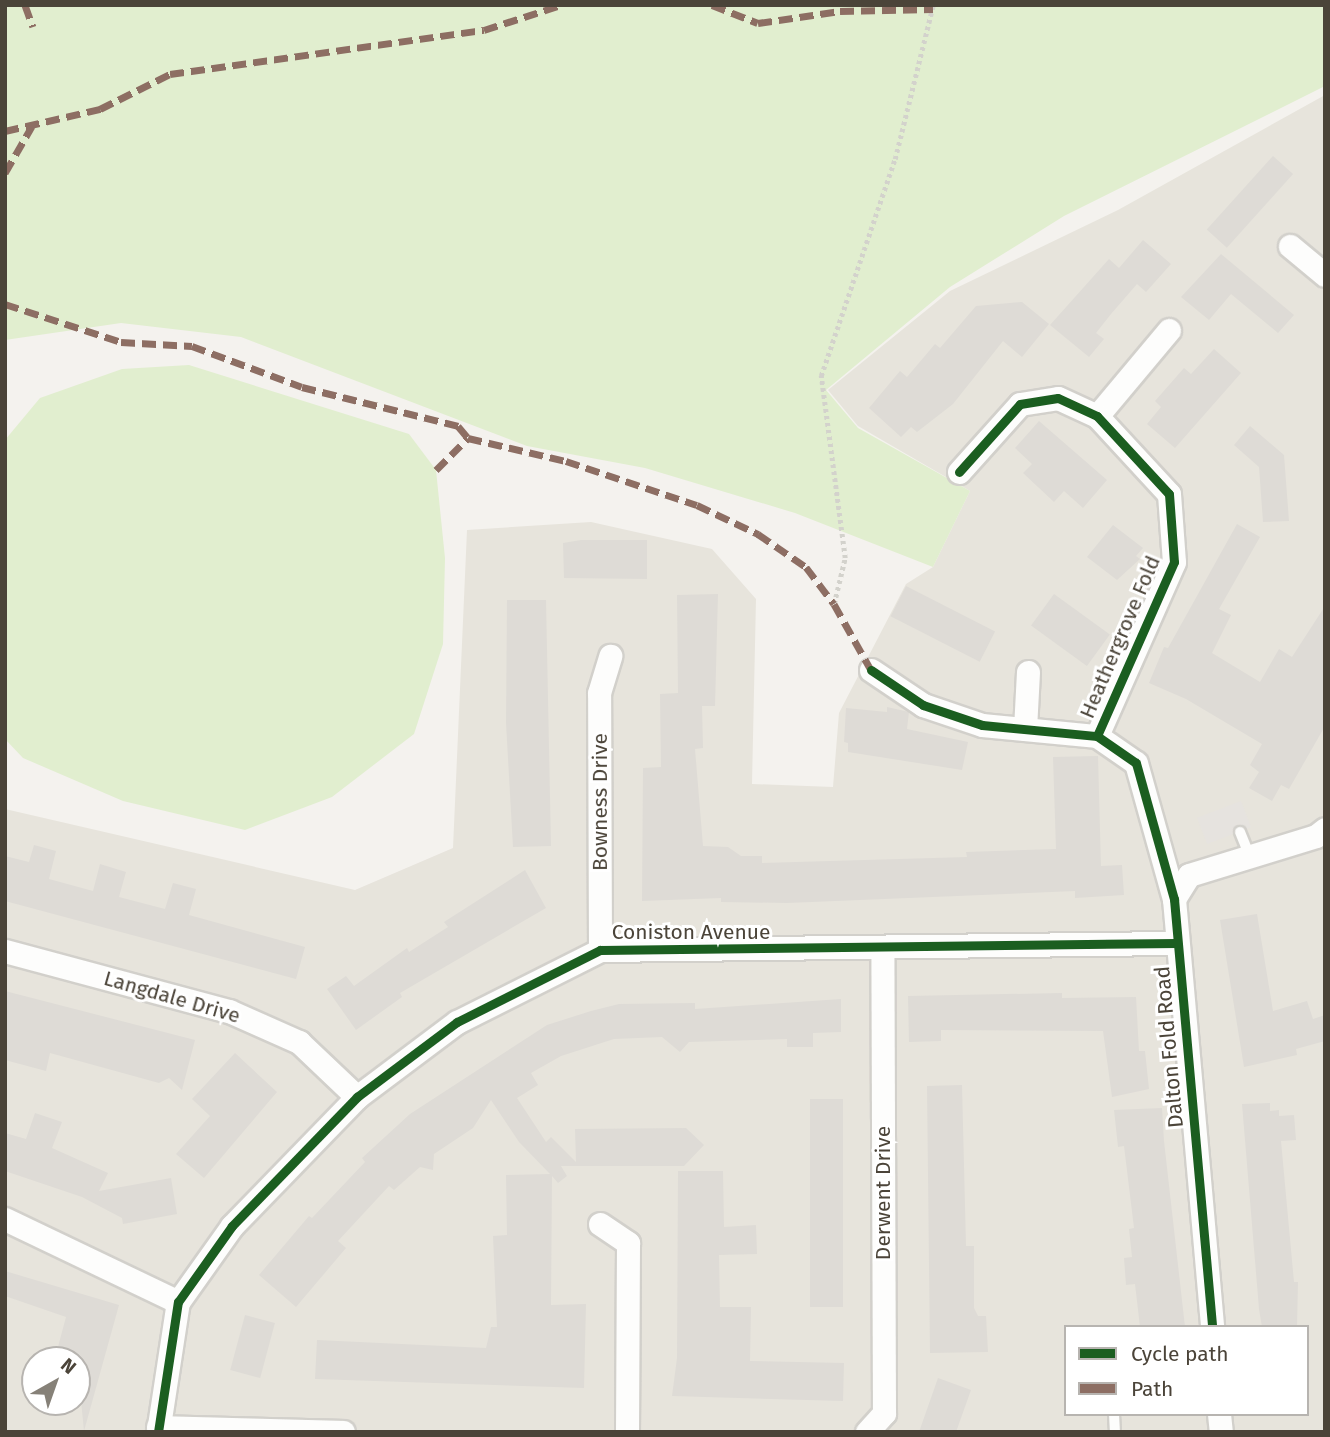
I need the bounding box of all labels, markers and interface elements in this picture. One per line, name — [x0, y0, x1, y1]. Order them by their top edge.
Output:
street label: Heathergrove Fold — [1074, 552, 1166, 722]
street label: Bowness Drive — [587, 733, 613, 871]
street label: Coniston Avenue — [612, 919, 770, 945]
street label: Dalton Fold Road — [1149, 965, 1189, 1129]
street label: Langdale Drive — [101, 966, 243, 1028]
street label: Derwent Drive — [870, 1126, 896, 1260]
legend — [1064, 1325, 1309, 1416]
text: Cycle path — [1131, 1341, 1229, 1367]
north arrow — [21, 1346, 91, 1416]
text: N — [56, 1353, 81, 1379]
text: Path — [1131, 1376, 1173, 1402]

